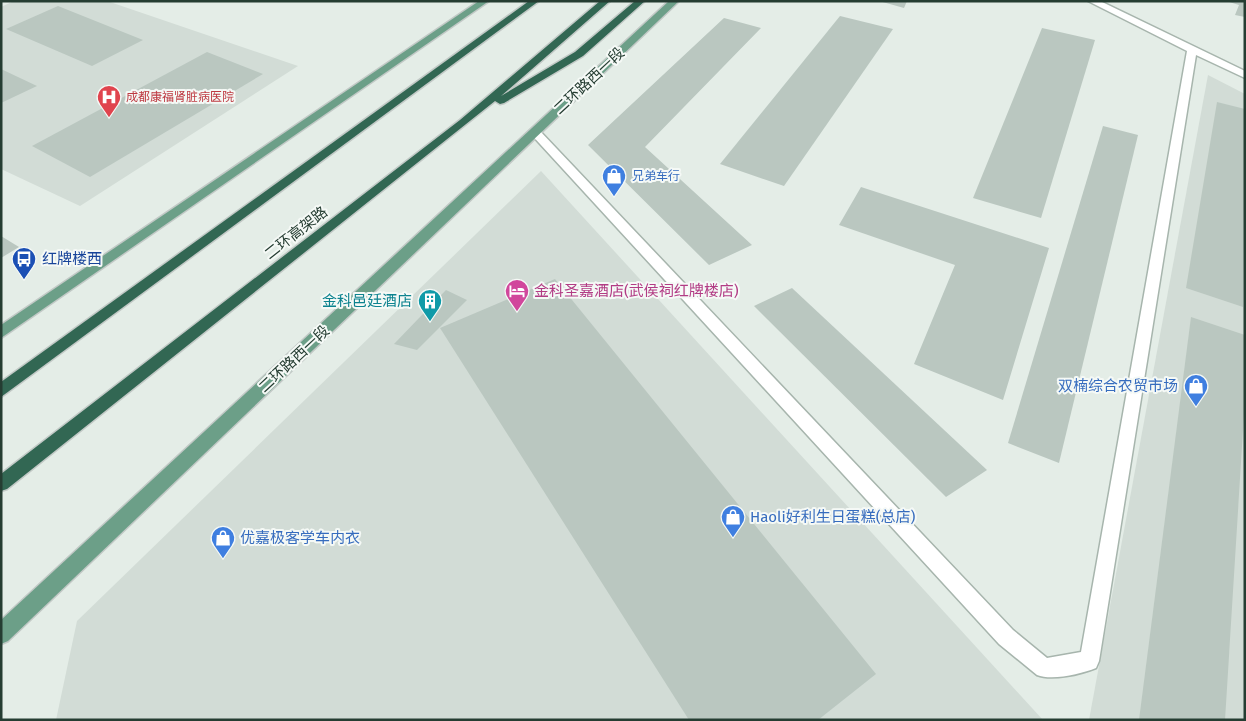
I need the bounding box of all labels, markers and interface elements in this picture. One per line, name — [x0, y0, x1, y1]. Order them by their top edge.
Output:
street label: 二环路西一段 — [550, 44, 628, 118]
hospital icon: 成都康福肾脏病医院 — [96, 84, 122, 118]
place label: 成都康福肾脏病医院 — [126, 90, 234, 104]
shop icon: 兄弟车行 — [601, 163, 627, 197]
place label: 兄弟车行 — [632, 169, 680, 183]
street label: 二环高架路 — [261, 203, 331, 263]
bus stop icon: 红牌楼西 — [11, 246, 37, 280]
place label: 红牌楼西 — [42, 250, 102, 268]
hotel icon: 金科圣嘉酒店(武侯祠红牌楼店) — [504, 278, 530, 312]
place label: 金科圣嘉酒店(武侯祠红牌楼店) — [534, 282, 739, 300]
building icon: 金科邑廷酒店 — [417, 288, 443, 322]
place label: 金科邑廷酒店 — [322, 292, 412, 310]
street label: 二环路西一段 — [255, 322, 333, 396]
shop icon: 双楠综合农贸市场 — [1183, 373, 1209, 407]
place label: 双楠综合农贸市场 — [1058, 377, 1178, 395]
shop icon: Haoli好利生日蛋糕(总店) — [720, 504, 746, 538]
place label: Haoli好利生日蛋糕(总店) — [750, 508, 916, 526]
shop icon: 优嘉极客学车内衣 — [210, 525, 236, 559]
place label: 优嘉极客学车内衣 — [240, 529, 360, 547]

